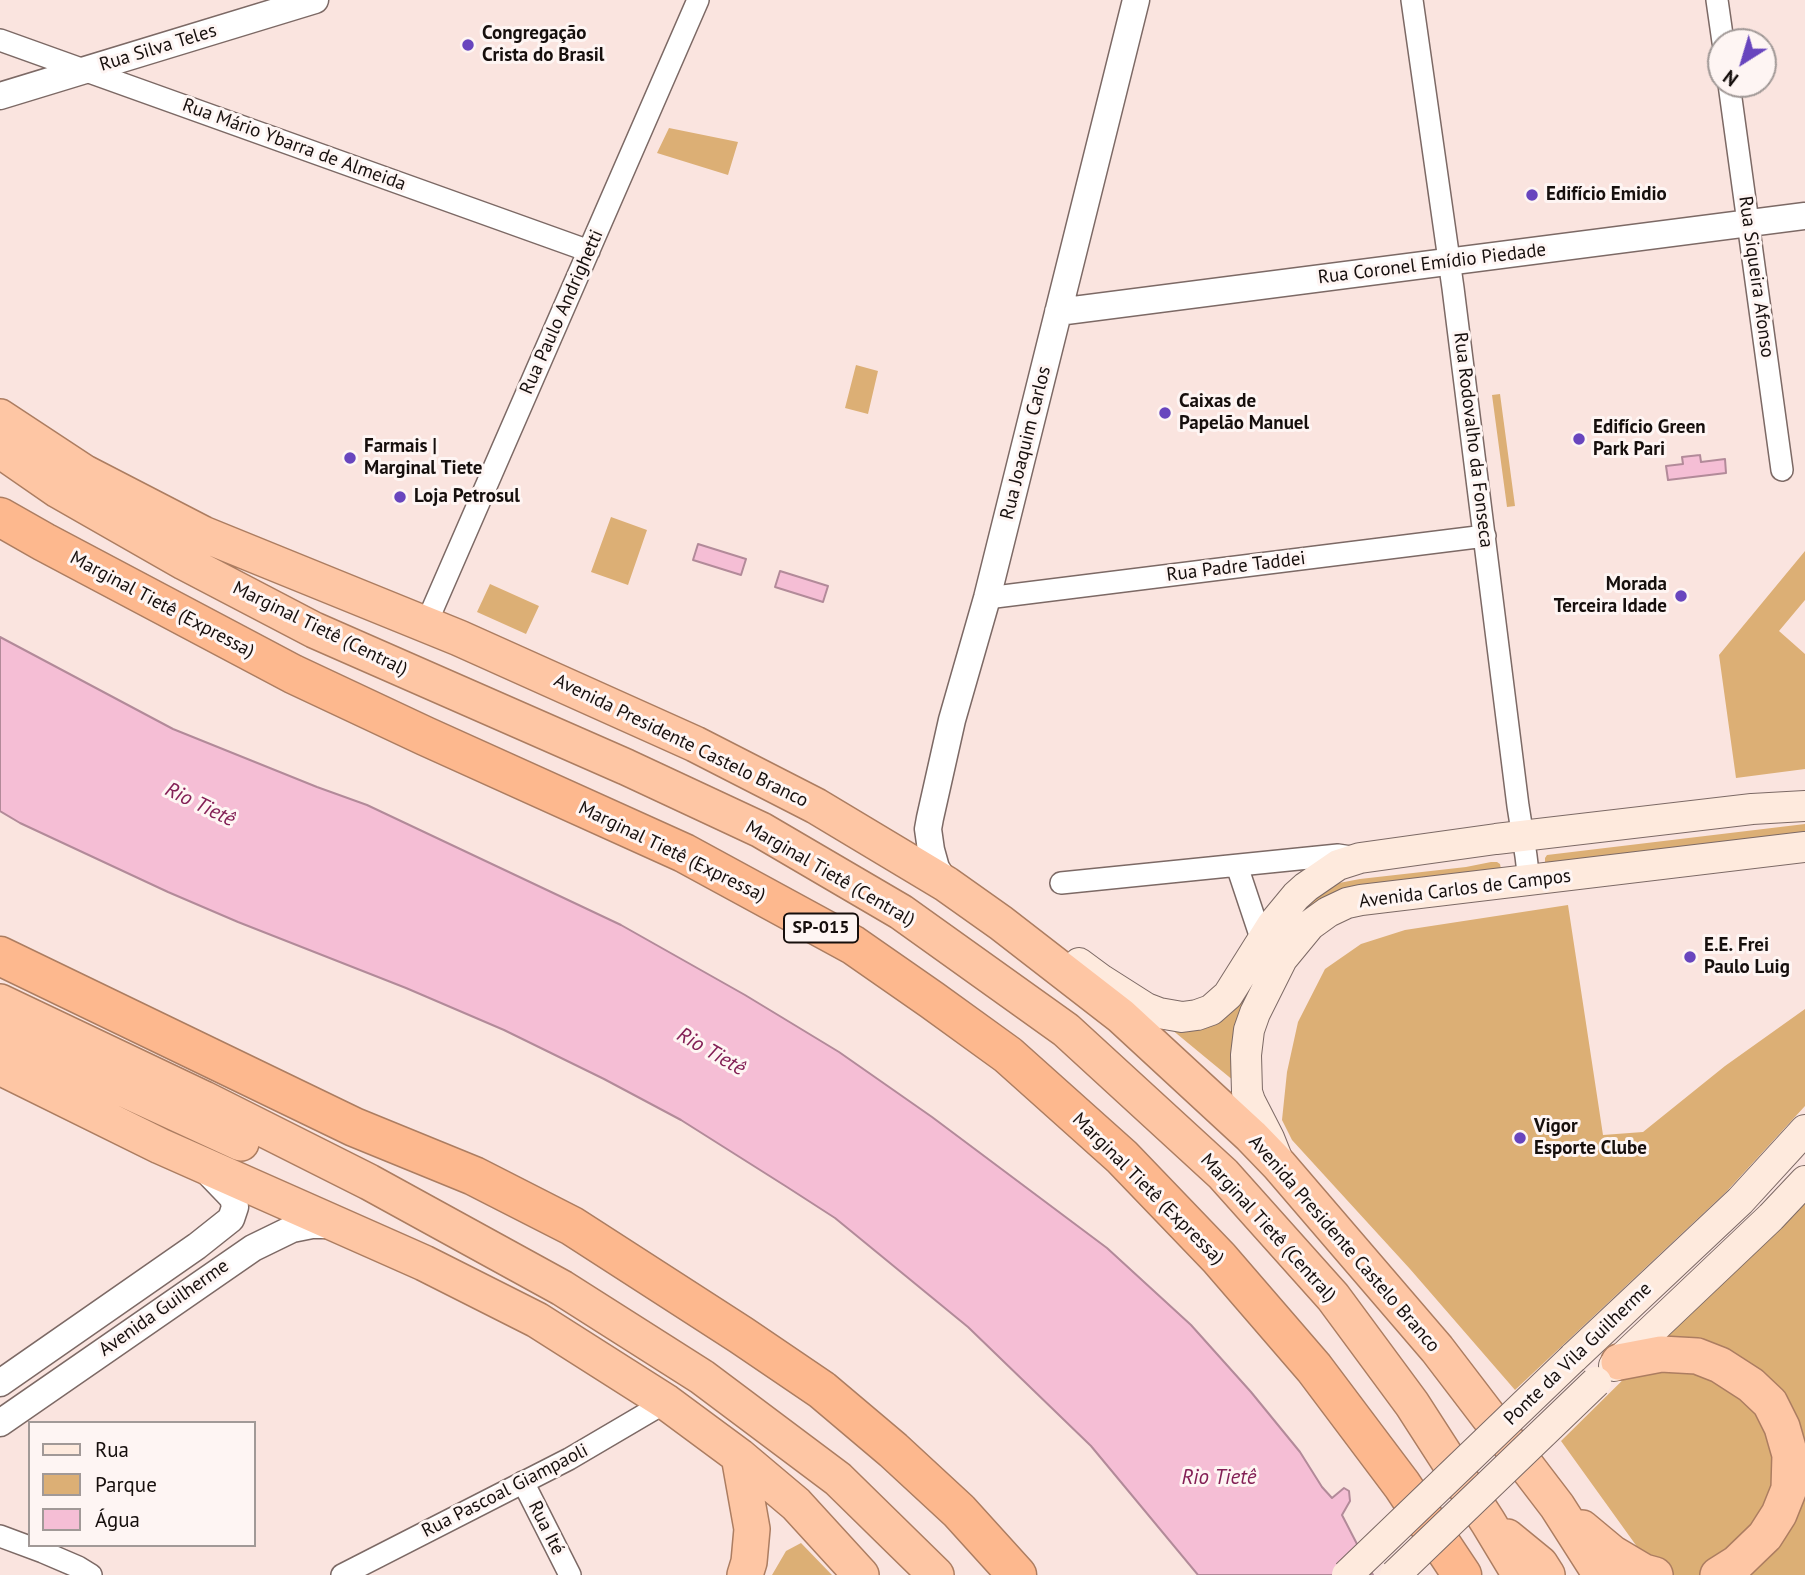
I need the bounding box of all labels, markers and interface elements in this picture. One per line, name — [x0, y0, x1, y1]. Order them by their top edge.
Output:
street label: Rua Silva Teles — [97, 19, 219, 77]
place label: Congregação Crista do Brasil — [482, 23, 604, 67]
north arrow — [1707, 28, 1777, 98]
marker: Congregação Crista do Brasil — [460, 37, 476, 53]
text: N — [1718, 65, 1743, 92]
street label: Rua Mário Ybarra de Almeida — [179, 94, 409, 196]
place label: Edifício Emidio — [1546, 184, 1667, 206]
marker: Edifício Emidio — [1524, 187, 1540, 203]
street label: Rua Siqueira Afonso — [1733, 195, 1779, 359]
street label: Rua Paulo Andrighetti — [515, 226, 609, 398]
street label: Rua Coronel Emídio Piedade — [1317, 239, 1547, 289]
street label: Rua Rodovalho da Fonseca — [1448, 331, 1498, 549]
street label: Rua Joaquim Carlos — [996, 364, 1056, 522]
place label: Caixas de Papelão Manuel — [1179, 391, 1309, 435]
marker: Caixas de Papelão Manuel — [1157, 405, 1173, 421]
place label: Edifício Green Park Pari — [1593, 417, 1706, 461]
marker: Edifício Green Park Pari — [1571, 431, 1587, 447]
place label: Farmais | Marginal Tiete — [364, 436, 483, 480]
marker: Farmais | Marginal Tiete — [342, 450, 358, 466]
place label: Loja Petrosul — [414, 486, 520, 508]
marker: Loja Petrosul — [392, 489, 408, 505]
street label: Marginal Tietê (Expressa) — [66, 547, 258, 663]
street label: Rua Padre Taddei — [1165, 547, 1307, 587]
place label: Morada Terceira Idade — [1554, 574, 1667, 618]
street label: Marginal Tietê (Central) — [229, 577, 411, 681]
marker: Morada Terceira Idade — [1673, 588, 1689, 604]
street label: Avenida Presidente Castelo Branco — [550, 669, 812, 813]
water label: Rio Tietê — [161, 777, 239, 833]
street label: Marginal Tietê (Expressa) — [575, 797, 769, 907]
street label: Marginal Tietê (Central) — [741, 816, 919, 932]
street label: Avenida Carlos de Campos — [1358, 865, 1572, 913]
road number: SP-015 — [784, 914, 858, 943]
place label: E.E. Frei Paulo Luig — [1704, 935, 1790, 979]
marker: E.E. Frei Paulo Luig — [1682, 949, 1698, 965]
water label: Rio Tietê — [672, 1022, 750, 1082]
street label: Marginal Tietê (Expressa) — [1067, 1108, 1229, 1270]
place label: Vigor Esporte Clube — [1534, 1116, 1647, 1160]
marker: Vigor Esporte Clube — [1512, 1130, 1528, 1146]
street label: Avenida Presidente Castelo Branco — [1244, 1131, 1444, 1357]
street label: Marginal Tietê (Central) — [1195, 1149, 1341, 1307]
street label: Avenida Guilherme — [95, 1255, 233, 1361]
street label: Ponte da Vila Guilherme — [1500, 1278, 1656, 1430]
legend — [28, 1421, 256, 1547]
text: Rua — [95, 1436, 129, 1463]
street label: Rua Pascoal Giampaoli — [418, 1439, 592, 1543]
water label: Rio Tietê — [1181, 1465, 1257, 1491]
text: Parque — [95, 1471, 157, 1498]
street label: Rua Ité — [523, 1497, 569, 1559]
text: Água — [95, 1506, 140, 1533]

